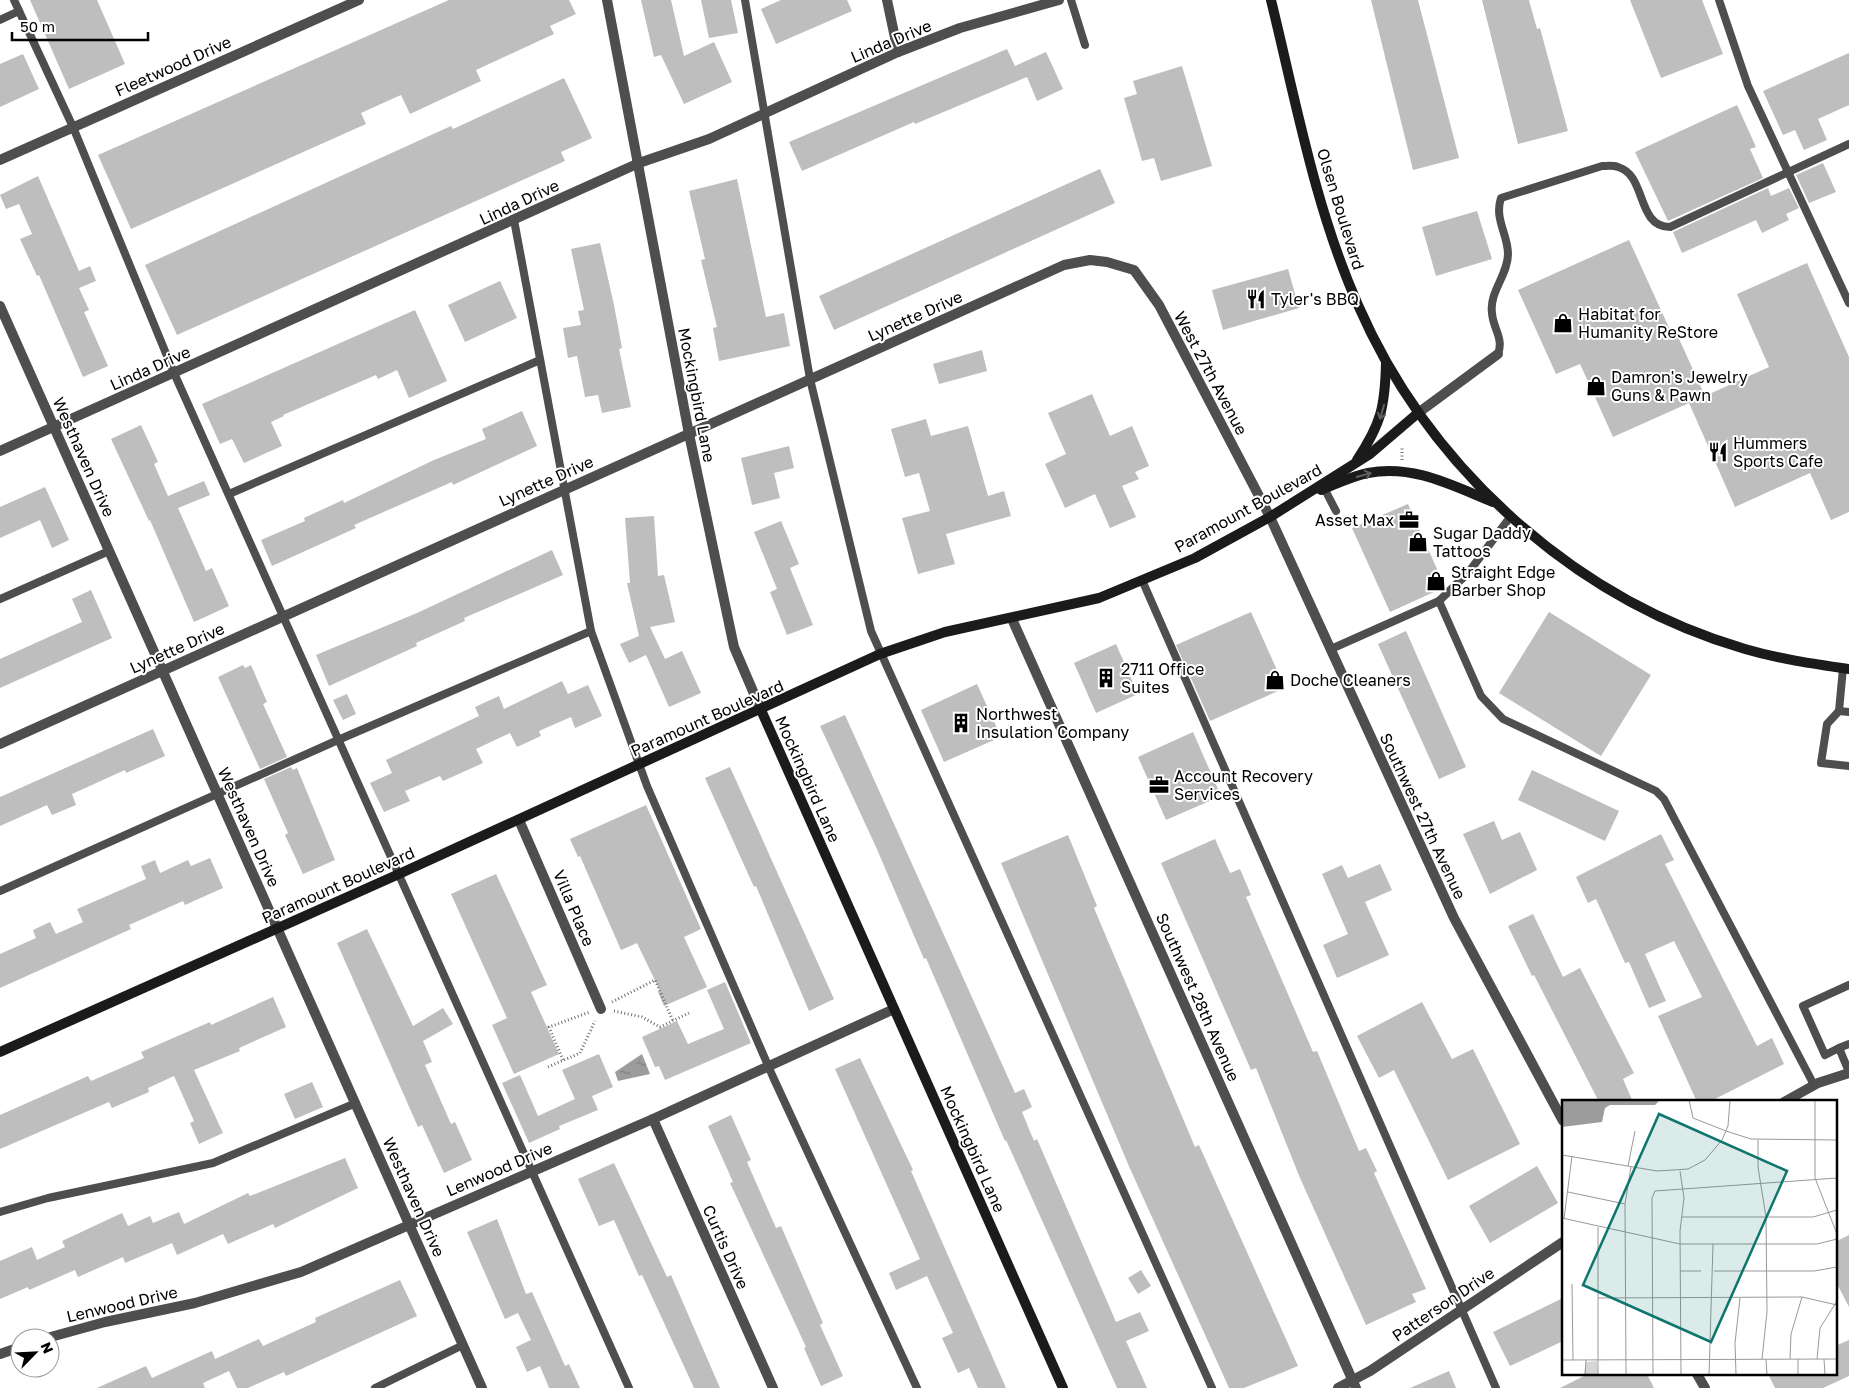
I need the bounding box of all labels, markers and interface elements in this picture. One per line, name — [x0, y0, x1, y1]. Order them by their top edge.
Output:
scale bar — [12, 10, 149, 42]
street label: Linda Drive — [848, 15, 934, 67]
text: 50 m — [20, 17, 55, 35]
street label: Fleetwood Drive — [112, 31, 234, 101]
street label: Olsen Boulevard — [1313, 146, 1369, 272]
street label: Linda Drive — [476, 175, 562, 229]
street label: Lynette Drive — [865, 286, 965, 346]
restaurant icon: Tyler's BBQ — [1245, 288, 1267, 310]
place label: Tyler's BBQ — [1271, 289, 1359, 309]
place label: Habitat for Humanity ReStore — [1578, 304, 1718, 342]
street label: West 27th Avenue — [1170, 308, 1252, 438]
shop icon: Habitat for Humanity ReStore — [1552, 312, 1574, 334]
street label: Mockingbird Lane — [674, 326, 720, 464]
street label: Linda Drive — [107, 341, 193, 395]
place label: Damron's Jewelry Guns & Pawn — [1611, 367, 1748, 405]
shop icon: Damron's Jewelry Guns & Pawn — [1585, 375, 1607, 397]
street label: Westhaven Drive — [49, 394, 119, 520]
one-way arrow — [1376, 403, 1386, 419]
place label: Hummers Sports Cafe — [1733, 433, 1823, 471]
restaurant icon: Hummers Sports Cafe — [1707, 441, 1729, 463]
street label: Lynette Drive — [496, 451, 596, 511]
street label: Paramount Boulevard — [1171, 459, 1325, 557]
one-way arrow — [1355, 469, 1371, 479]
office icon: Asset Max — [1398, 509, 1420, 531]
place label: Asset Max — [1315, 510, 1394, 530]
place label: Sugar Daddy Tattoos — [1433, 523, 1531, 561]
shop icon: Sugar Daddy Tattoos — [1407, 531, 1429, 553]
place label: Straight Edge Barber Shop — [1451, 562, 1555, 600]
shop icon: Straight Edge Barber Shop — [1425, 570, 1447, 592]
street label: Lynette Drive — [127, 618, 227, 678]
place label: 2711 Office Suites — [1121, 659, 1204, 697]
building icon: 2711 Office Suites — [1095, 667, 1117, 689]
shop icon: Doche Cleaners — [1264, 669, 1286, 691]
place label: Doche Cleaners — [1290, 670, 1411, 690]
street label: Paramount Boulevard — [627, 675, 787, 761]
place label: Northwest Insulation Company — [976, 704, 1129, 742]
building icon: Northwest Insulation Company — [950, 712, 972, 734]
street label: Mockingbird Lane — [771, 713, 845, 845]
street label: Southwest 27th Avenue — [1376, 730, 1470, 902]
street label: Westhaven Drive — [214, 764, 284, 890]
place label: Account Recovery Services — [1174, 766, 1313, 804]
office icon: Account Recovery Services — [1148, 774, 1170, 796]
street label: Paramount Boulevard — [258, 842, 418, 928]
street label: Villa Place — [549, 867, 599, 949]
street label: Southwest 28th Avenue — [1152, 910, 1244, 1084]
street label: Mockingbird Lane — [936, 1083, 1010, 1215]
inset map — [1562, 1100, 1836, 1376]
street label: Westhaven Drive — [379, 1134, 449, 1260]
street label: Lenwood Drive — [443, 1138, 555, 1200]
street label: Curtis Drive — [699, 1202, 753, 1292]
street label: Patterson Drive — [1388, 1262, 1498, 1346]
street label: Lenwood Drive — [64, 1281, 180, 1327]
north arrow — [10, 1328, 60, 1378]
text: N — [37, 1339, 57, 1356]

